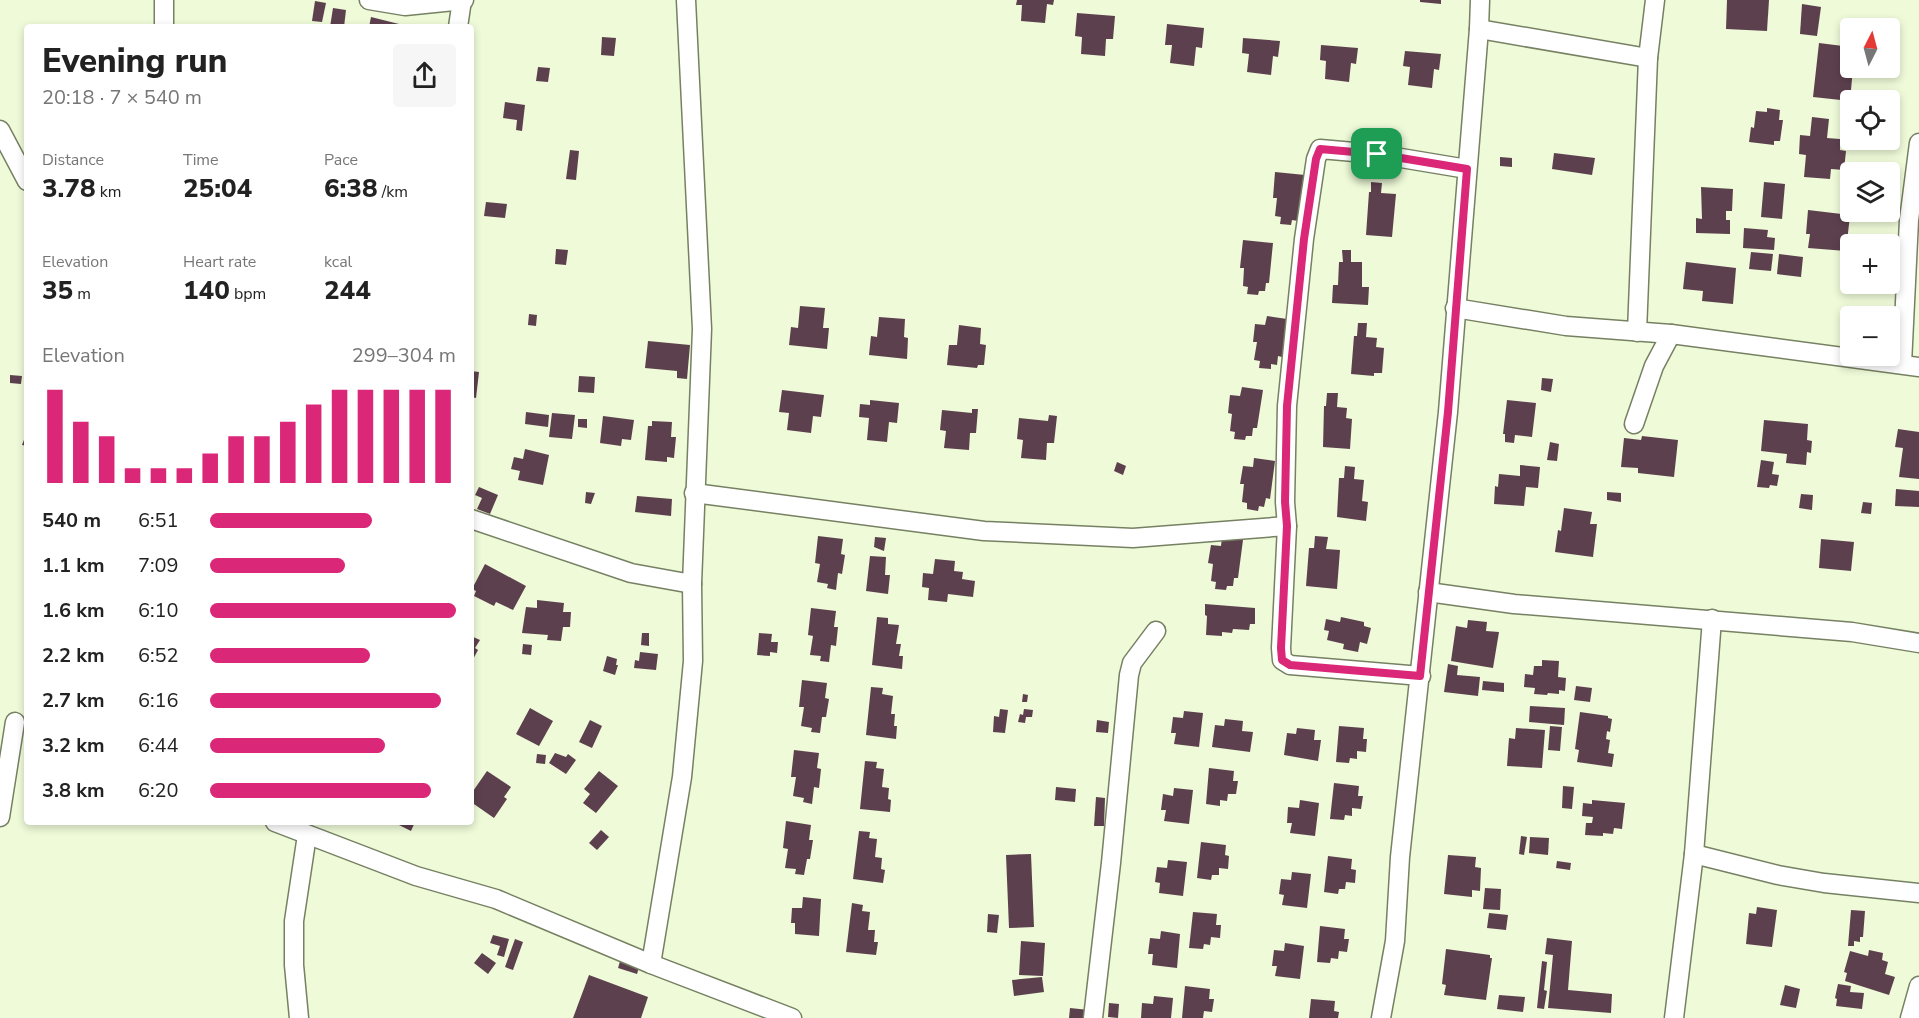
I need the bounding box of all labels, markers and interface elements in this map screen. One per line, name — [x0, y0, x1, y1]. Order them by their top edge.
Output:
north arrow — [1840, 18, 1900, 78]
map controls — [1840, 18, 1900, 366]
text: Evening run — [42, 39, 227, 84]
button: share — [393, 44, 456, 107]
text: 20:18 · 7 × 540 m — [42, 84, 202, 111]
button: locate — [1840, 90, 1900, 150]
pin — [1351, 128, 1402, 179]
icon: arrive — [1360, 137, 1393, 170]
text: Distance — [42, 149, 104, 171]
text: Time — [183, 149, 219, 171]
text: Pace — [324, 149, 358, 171]
button: layers — [1840, 162, 1900, 222]
text: 3.78 — [42, 171, 96, 206]
text: 25:04 — [183, 171, 252, 206]
text: 6:38 — [324, 171, 378, 206]
text: km — [96, 181, 121, 203]
text: /km — [378, 181, 408, 203]
button: + — [1840, 234, 1900, 294]
text: Elevation — [42, 251, 108, 273]
text: Heart rate — [183, 251, 256, 273]
text: kcal — [324, 251, 352, 273]
text: 35 — [42, 273, 73, 308]
text: 140 — [183, 273, 230, 308]
text: 244 — [324, 273, 371, 308]
text: m — [73, 283, 91, 305]
text: bpm — [230, 283, 266, 305]
button: − — [1840, 306, 1900, 366]
text: Elevation — [42, 342, 125, 369]
text: 299–304 m — [352, 342, 456, 369]
text: 540 m — [42, 507, 101, 534]
text: 6:51 — [138, 507, 179, 534]
text: 1.1 km — [42, 552, 105, 579]
text: 7:09 — [138, 552, 179, 579]
text: 1.6 km — [42, 597, 105, 624]
text: 6:10 — [138, 597, 179, 624]
text: 2.2 km — [42, 642, 105, 669]
text: 6:52 — [138, 642, 179, 669]
text: 2.7 km — [42, 687, 105, 714]
text: 6:16 — [138, 687, 179, 714]
text: 3.2 km — [42, 732, 105, 759]
text: 6:44 — [138, 732, 179, 759]
text: 3.8 km — [42, 777, 105, 804]
text: 6:20 — [138, 777, 179, 804]

